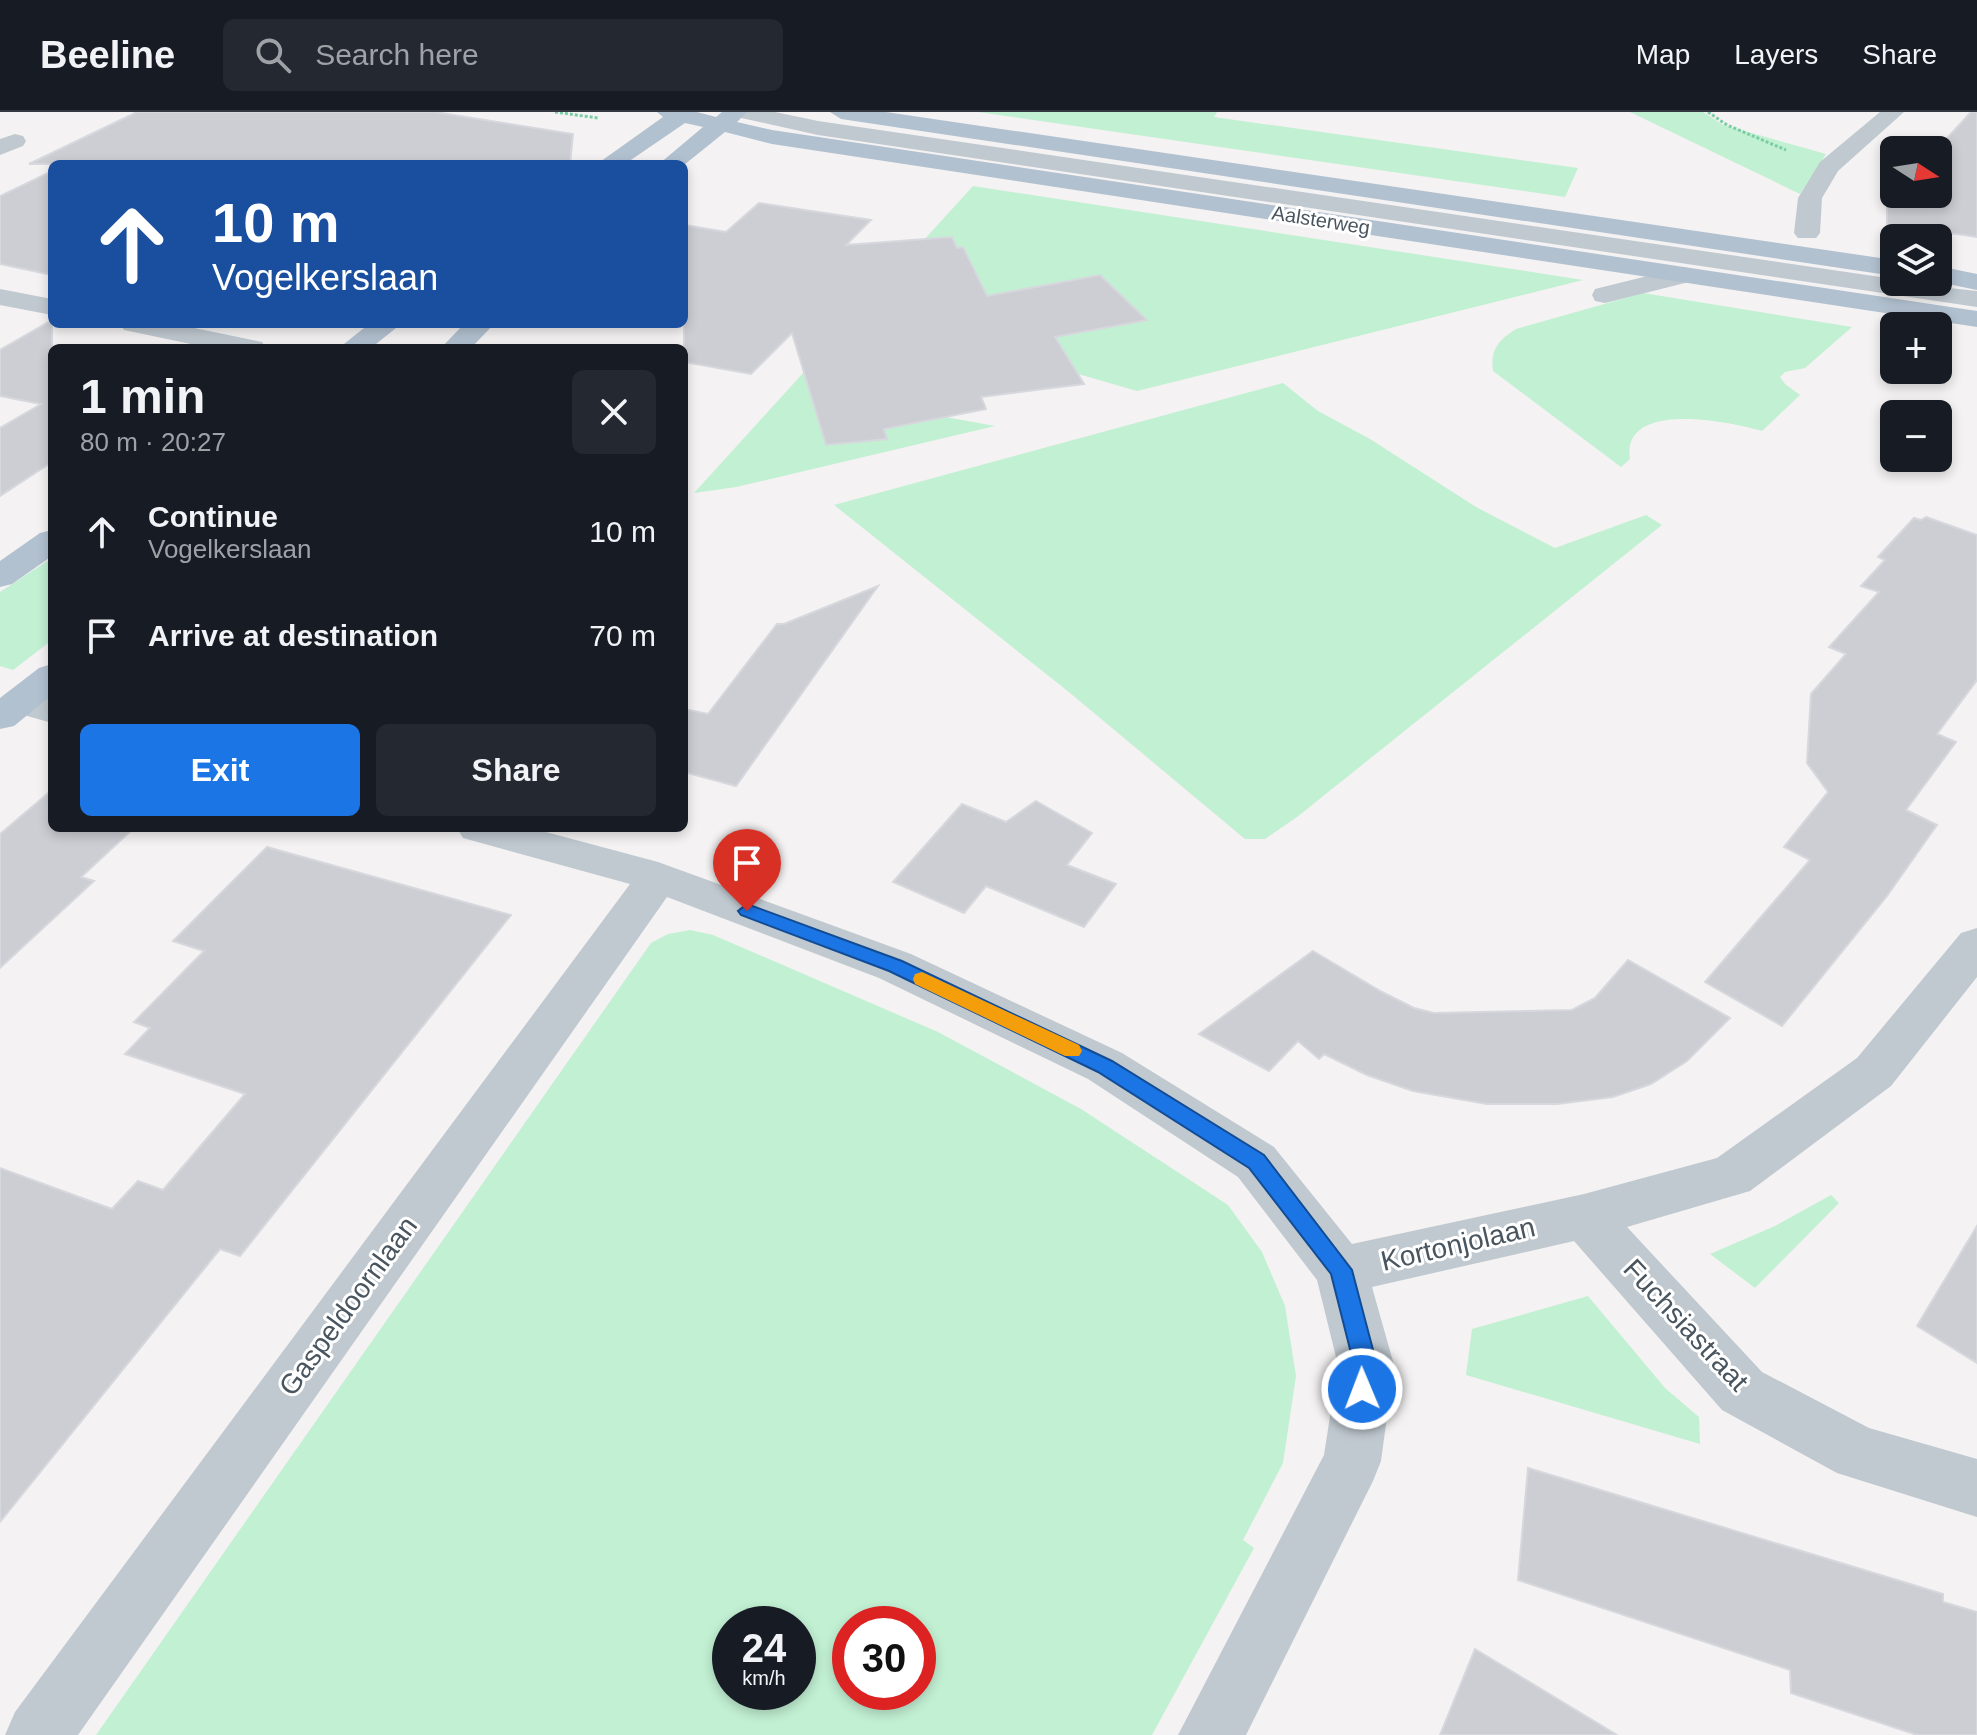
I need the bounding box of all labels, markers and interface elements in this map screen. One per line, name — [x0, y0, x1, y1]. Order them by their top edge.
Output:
search box — [223, 19, 783, 91]
icon: search — [251, 33, 295, 77]
text: Beeline — [40, 34, 175, 76]
text: Search here — [315, 38, 479, 71]
text: Map — [1636, 39, 1690, 70]
text: Layers — [1734, 39, 1818, 70]
text: Share — [1862, 39, 1937, 70]
north arrow — [1880, 136, 1952, 208]
map controls — [1880, 136, 1952, 472]
text: 10 m — [212, 191, 340, 254]
icon: ahead — [80, 192, 184, 296]
street label: Aalsterweg — [1270, 201, 1372, 239]
button: layers — [1880, 224, 1952, 296]
text: Vogelkerslaan — [212, 257, 438, 298]
button: + — [1880, 312, 1952, 384]
text: 1 min — [80, 370, 205, 423]
button: close — [572, 370, 656, 454]
button: − — [1880, 400, 1952, 472]
text: 80 m · 20:27 — [80, 427, 226, 457]
text: Continue — [148, 500, 278, 533]
icon: ahead — [80, 510, 124, 554]
text: 10 m — [589, 515, 656, 548]
text: Vogelkerslaan — [148, 534, 311, 564]
icon: arrive — [80, 614, 124, 658]
text: Arrive at destination — [148, 619, 438, 652]
text: 70 m — [589, 619, 656, 652]
button: Exit — [80, 724, 360, 816]
button: Share — [376, 724, 656, 816]
pin — [713, 829, 781, 911]
icon: arrive — [725, 841, 769, 885]
street label: Gaspeldoornlaan — [273, 1211, 423, 1401]
street label: Kortonjolaan — [1378, 1211, 1538, 1277]
street label: Fuchsiastraat — [1617, 1253, 1755, 1397]
position arrow — [1320, 1347, 1404, 1431]
speed limit sign: 30 — [832, 1606, 936, 1710]
text: 24 — [742, 1626, 786, 1670]
text: km/h — [742, 1667, 786, 1689]

